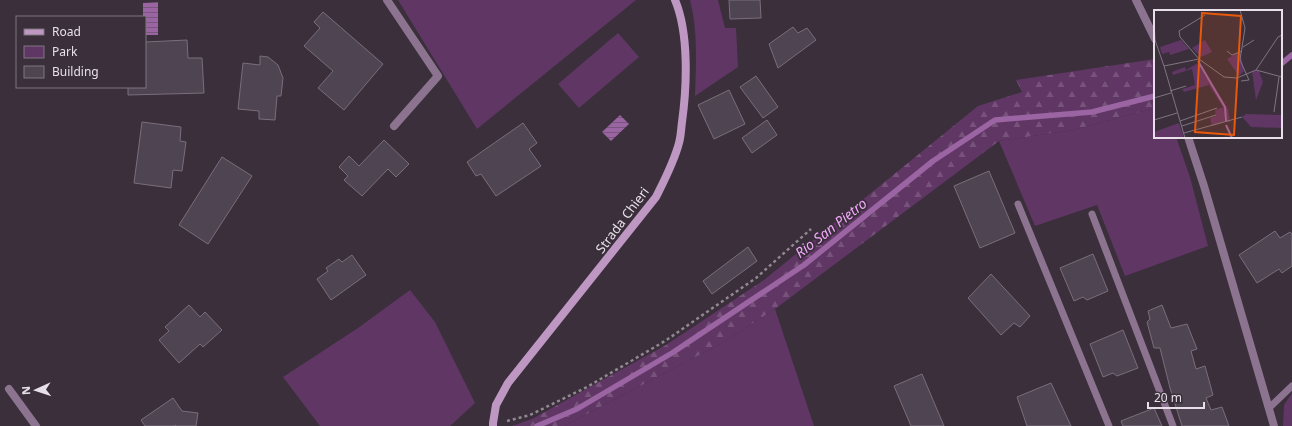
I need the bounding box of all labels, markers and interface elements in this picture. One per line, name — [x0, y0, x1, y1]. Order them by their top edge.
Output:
inset map — [1154, 10, 1282, 138]
legend — [16, 16, 146, 88]
text: Road — [52, 23, 81, 40]
text: Park — [52, 43, 78, 60]
text: Building — [52, 63, 99, 80]
street label: Strada Chieri — [591, 183, 653, 257]
water label: Rio San Pietro — [791, 193, 871, 262]
north arrow — [16, 370, 56, 410]
scale bar — [1148, 384, 1204, 410]
text: N — [18, 386, 33, 395]
text: 20 m — [1154, 389, 1182, 406]

